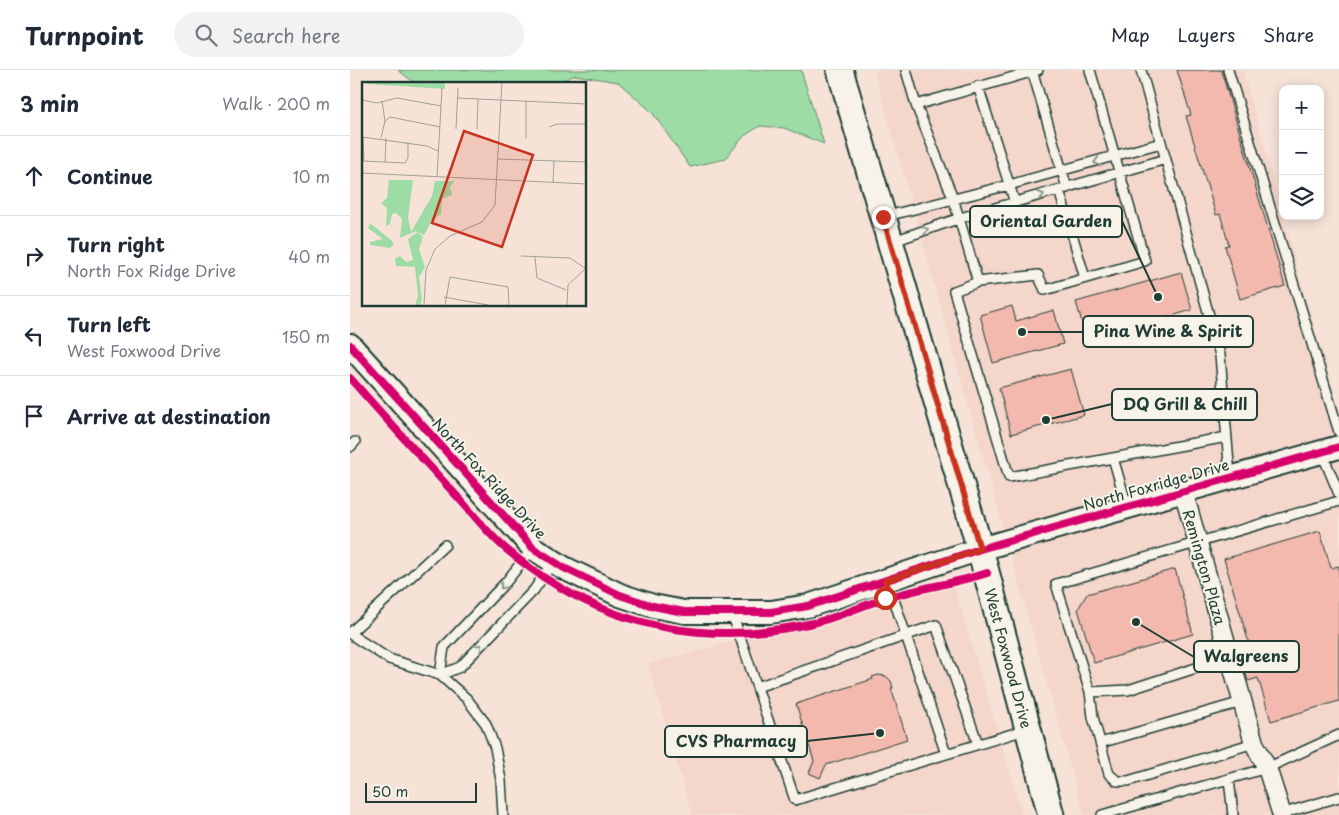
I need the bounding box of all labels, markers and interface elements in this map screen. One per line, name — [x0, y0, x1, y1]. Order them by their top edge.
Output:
search box — [174, 12, 524, 57]
text: Turnpoint — [25, 17, 144, 53]
icon: search — [192, 21, 220, 49]
text: Search here — [232, 21, 341, 49]
text: Map — [1111, 21, 1150, 48]
text: Layers — [1178, 21, 1235, 48]
text: Share — [1263, 21, 1314, 48]
inset map — [362, 82, 586, 306]
map controls — [1279, 85, 1324, 220]
button: + — [1279, 85, 1324, 130]
text: 3 min — [20, 87, 79, 119]
text: Walk · 200 m — [222, 91, 330, 115]
button: − — [1279, 130, 1324, 175]
one-way arrow — [1093, 156, 1102, 167]
icon: ahead — [20, 162, 48, 190]
text: Continue — [67, 162, 153, 190]
text: 10 m — [293, 164, 330, 188]
button: layers — [1279, 175, 1324, 220]
one-way arrow — [1036, 191, 1044, 201]
route end — [872, 206, 895, 229]
callout: Oriental Garden — [970, 206, 1122, 237]
text: Oriental Garden — [980, 208, 1112, 232]
one-way arrow — [921, 226, 929, 236]
text: Turn right — [67, 230, 165, 258]
icon: right — [20, 242, 48, 270]
text: 40 m — [288, 244, 330, 268]
text: North Fox Ridge Drive — [67, 258, 236, 282]
text: Turn left — [67, 310, 151, 338]
callout: Pina Wine & Spirit — [1083, 316, 1253, 347]
text: Pina Wine & Spirit — [1094, 318, 1243, 342]
icon: left — [20, 322, 48, 350]
text: 150 m — [282, 324, 330, 348]
text: West Foxwood Drive — [67, 338, 221, 362]
callout: DQ Grill & Chill — [1112, 389, 1257, 420]
text: DQ Grill & Chill — [1123, 391, 1247, 415]
icon: arrive — [20, 402, 48, 430]
text: Arrive at destination — [67, 402, 271, 430]
street label: North Fox Ridge Drive — [428, 412, 552, 544]
street label: North Foxridge Drive — [1080, 452, 1232, 516]
street label: Remington Plaza — [1178, 507, 1233, 628]
one-way arrow — [500, 580, 509, 589]
street label: West Foxwood Drive — [979, 585, 1039, 731]
route start — [874, 587, 897, 610]
callout: Walgreens — [1194, 641, 1299, 672]
text: Walgreens — [1204, 643, 1289, 667]
one-way arrow — [473, 644, 482, 653]
callout: CVS Pharmacy — [665, 726, 807, 757]
text: CVS Pharmacy — [676, 728, 796, 752]
scale bar — [365, 780, 478, 803]
text: 50 m — [372, 781, 408, 802]

